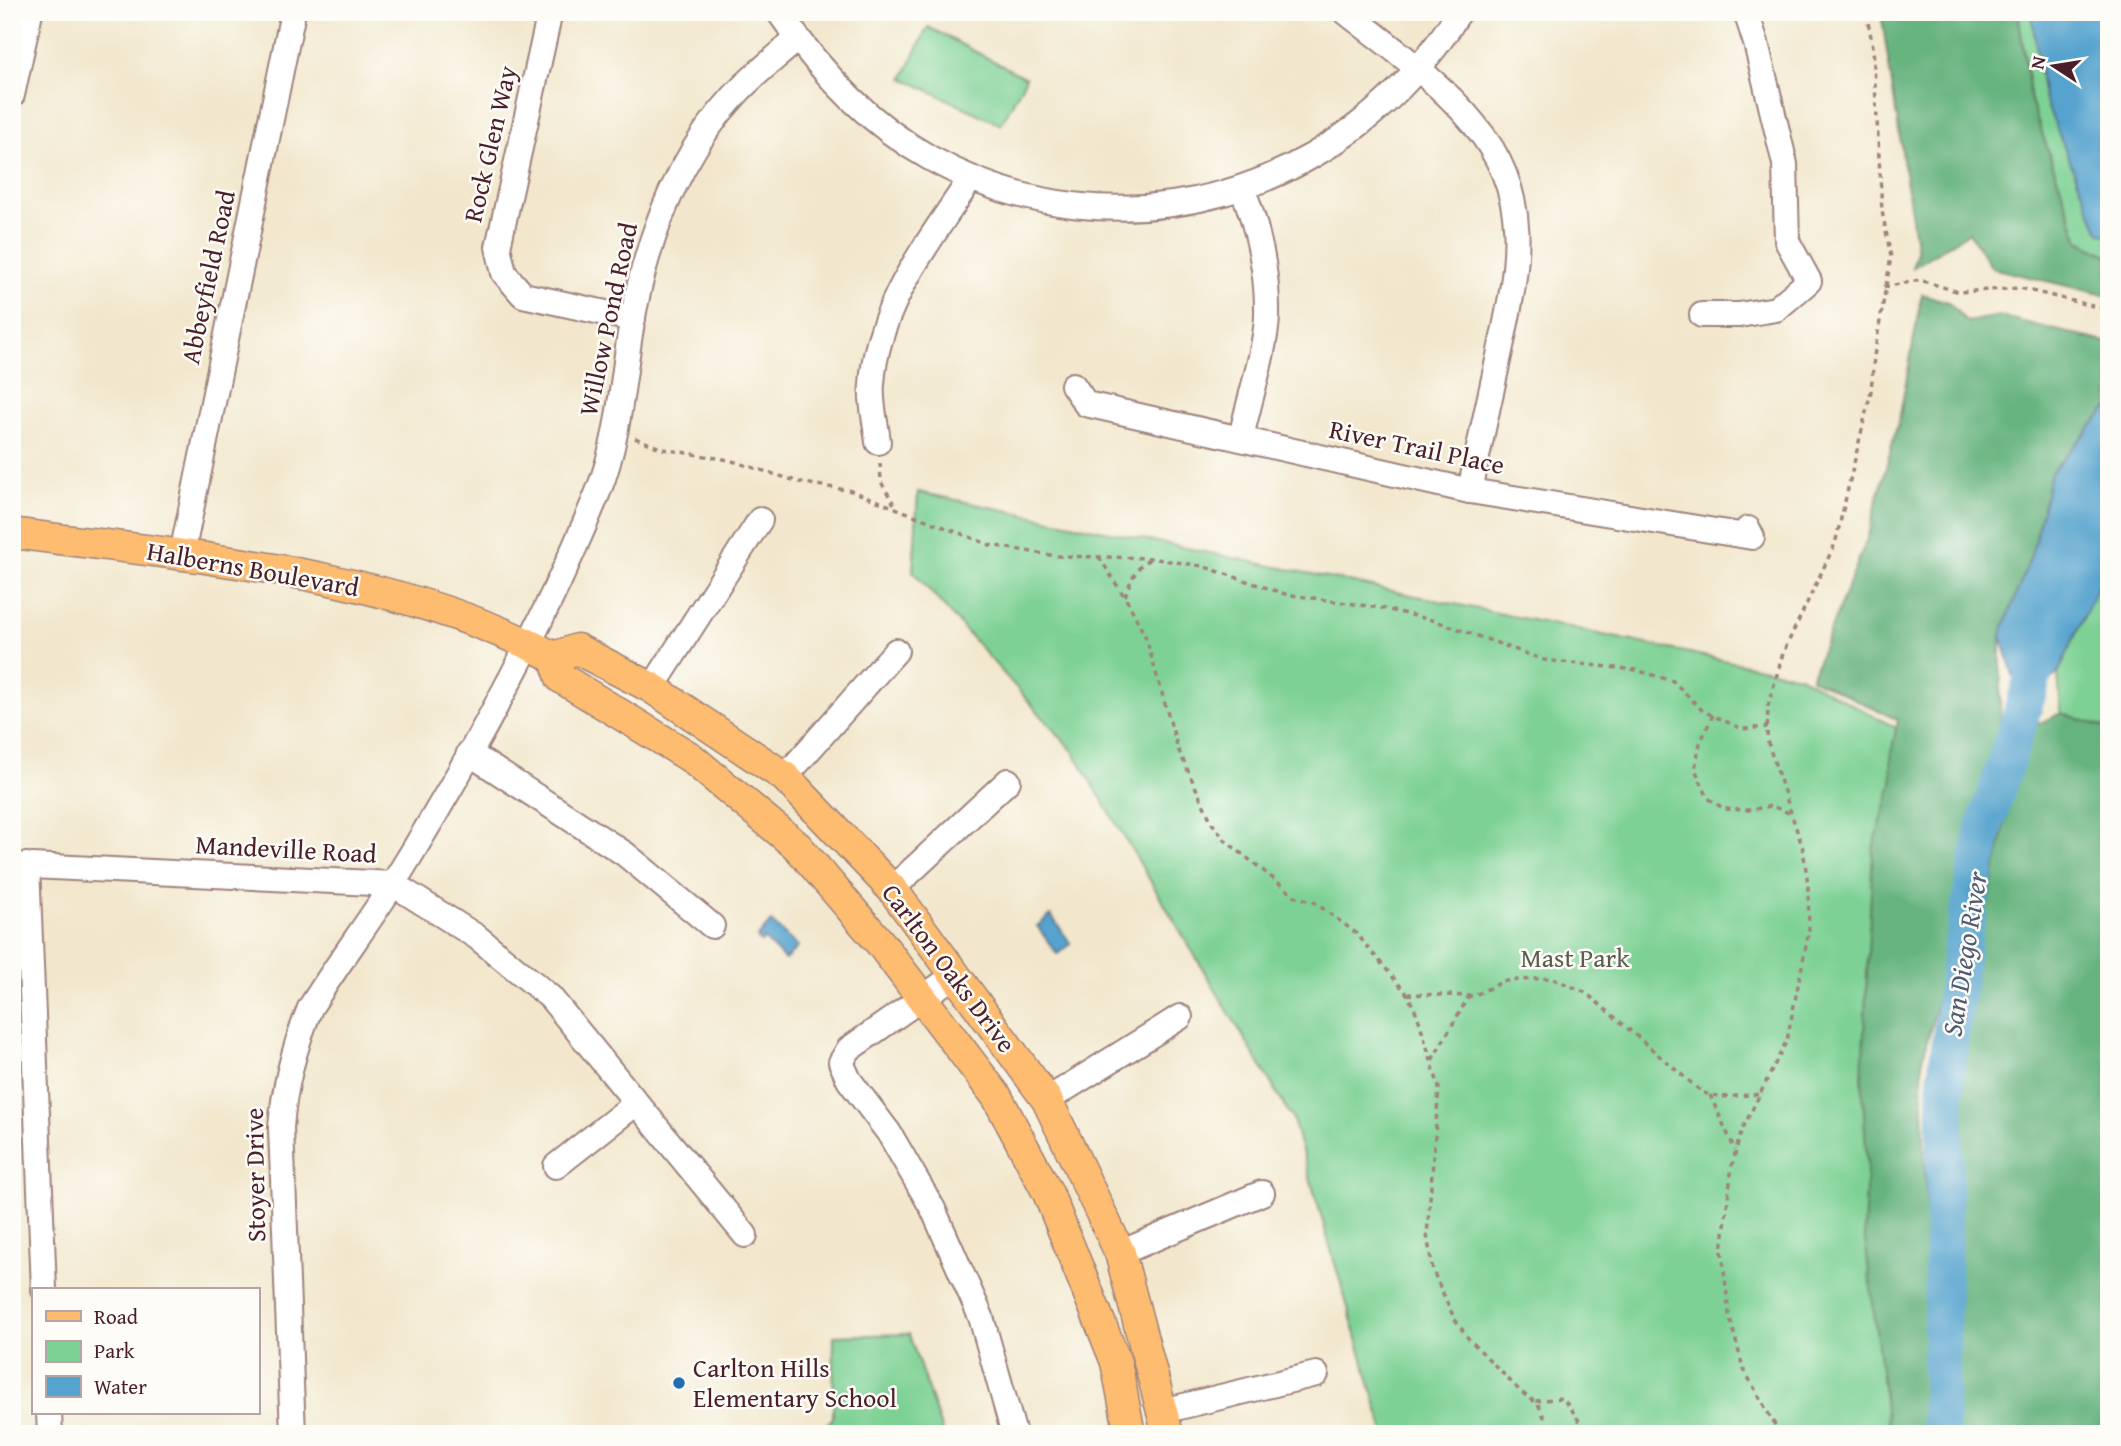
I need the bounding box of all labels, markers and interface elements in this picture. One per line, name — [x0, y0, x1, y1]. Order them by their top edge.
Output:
north arrow — [2020, 32, 2090, 102]
text: N — [2022, 53, 2052, 72]
street label: Rock Glen Way — [453, 62, 526, 226]
street label: Abbeyfield Road — [170, 186, 245, 368]
street label: Willow Pond Road — [568, 218, 647, 419]
street label: River Trail Place — [1326, 409, 1508, 484]
street label: Halberns Boulevard — [144, 531, 362, 606]
street label: Mandeville Road — [194, 824, 378, 873]
water label: San Diego River — [1930, 867, 1997, 1039]
street label: Carlton Oaks Drive — [873, 875, 1026, 1060]
park label: Mast Park — [1520, 938, 1630, 977]
street label: Stoyer Drive — [234, 1107, 275, 1243]
legend — [32, 1288, 259, 1414]
text: Road — [94, 1301, 139, 1332]
text: Park — [94, 1335, 135, 1366]
place label: Carlton Hills Elementary School — [693, 1348, 897, 1417]
text: Water — [94, 1371, 147, 1402]
marker: Carlton Hills Elementary School — [671, 1375, 687, 1391]

